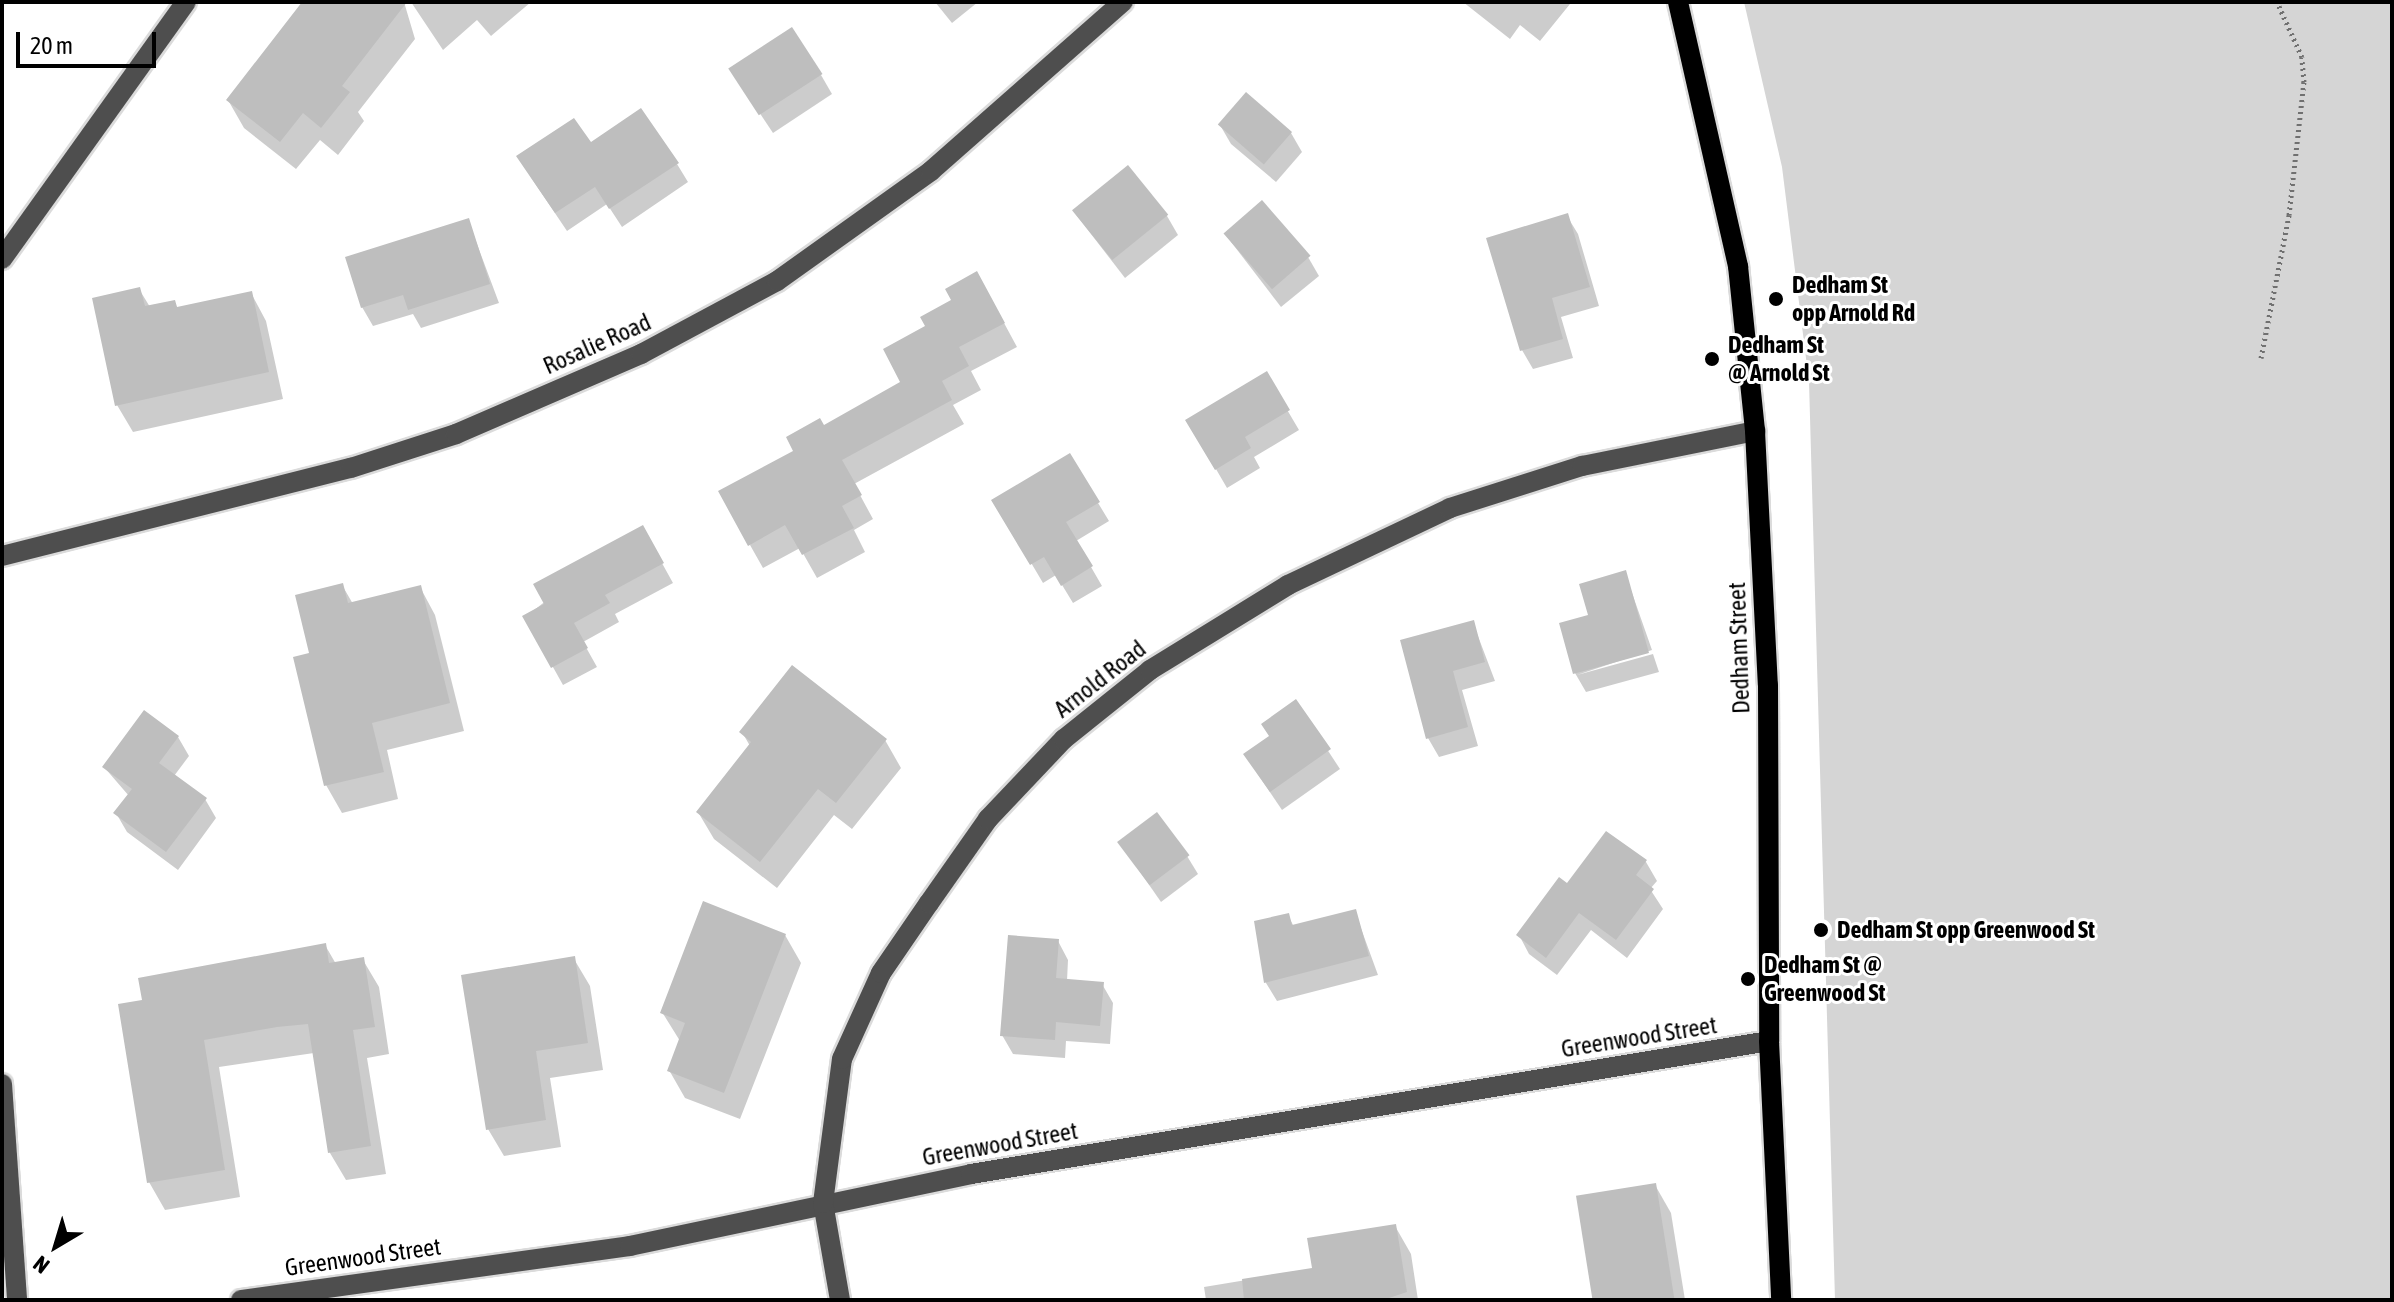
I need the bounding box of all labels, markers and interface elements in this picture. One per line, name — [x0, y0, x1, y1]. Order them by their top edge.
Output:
scale bar — [20, 16, 160, 66]
text: 20 m — [30, 32, 73, 59]
place label: Dedham St opp Arnold Rd — [1792, 271, 1915, 327]
marker: Dedham St opp Arnold Rd — [1767, 290, 1785, 308]
street label: Rosalie Road — [539, 307, 655, 381]
place label: Dedham St @ Arnold St — [1728, 331, 1830, 387]
marker: Dedham St @ Arnold St — [1703, 350, 1721, 368]
street label: Dedham Street — [1722, 582, 1756, 714]
street label: Arnold Road — [1048, 634, 1152, 724]
place label: Dedham St opp Greenwood St — [1837, 916, 2095, 944]
marker: Dedham St opp Greenwood St — [1812, 921, 1830, 939]
place label: Dedham St @ Greenwood St — [1764, 951, 1885, 1007]
marker: Dedham St @ Greenwood St — [1739, 970, 1757, 988]
street label: Greenwood Street — [1559, 1010, 1719, 1064]
street label: Greenwood Street — [920, 1116, 1080, 1172]
north arrow — [16, 1206, 96, 1286]
street label: Greenwood Street — [283, 1232, 443, 1282]
text: N — [28, 1251, 54, 1279]

